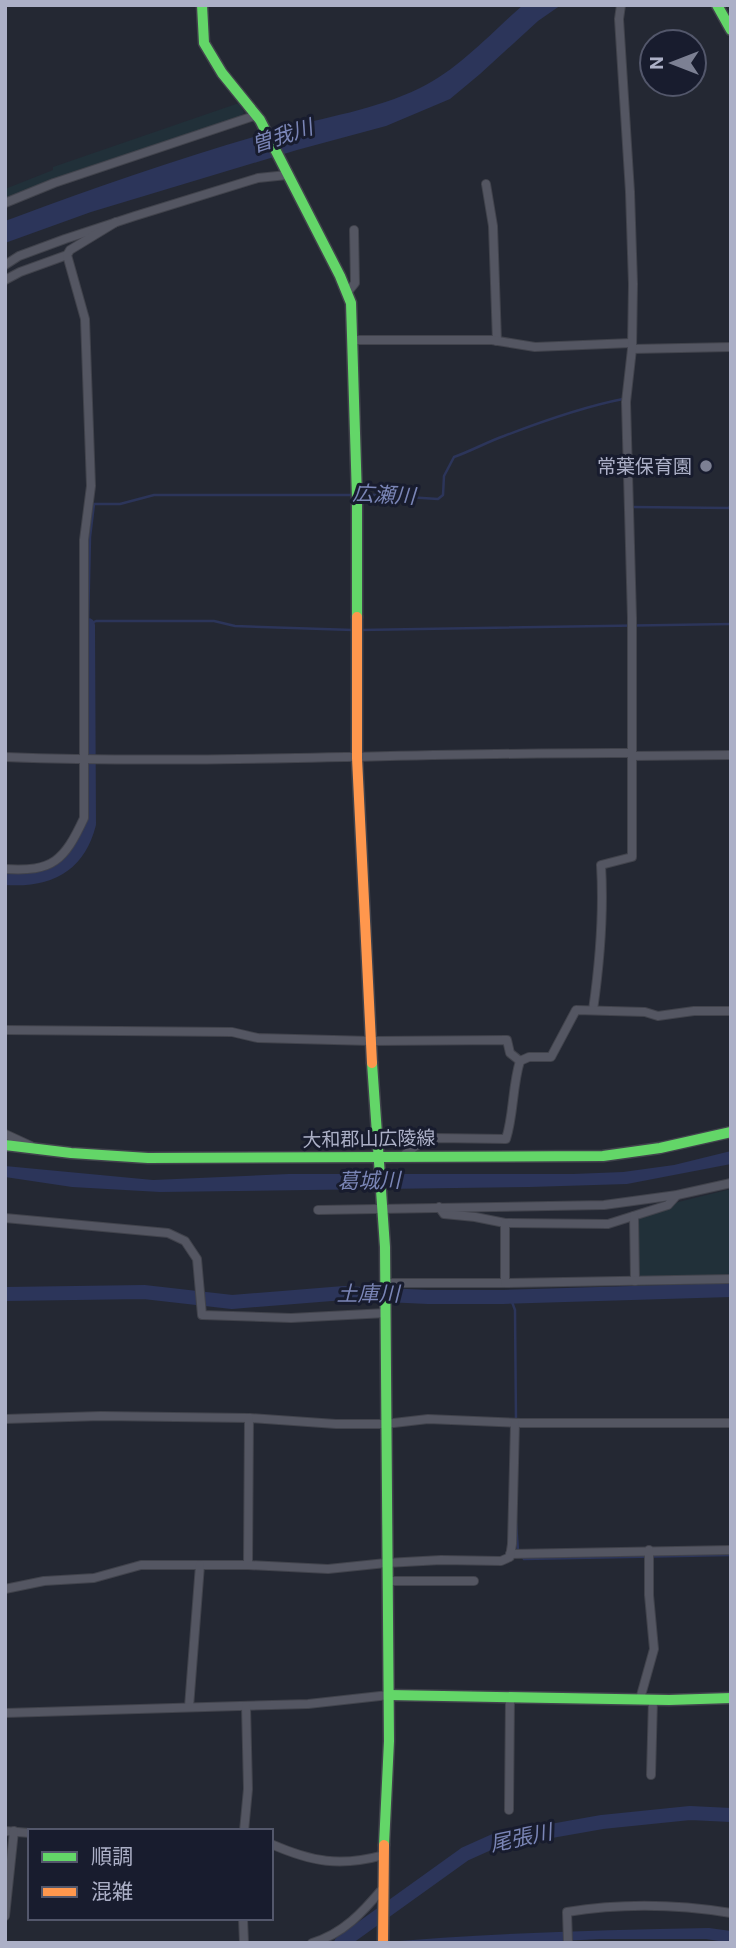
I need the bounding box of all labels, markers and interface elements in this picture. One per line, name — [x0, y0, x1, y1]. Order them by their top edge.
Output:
north arrow — [638, 28, 708, 98]
text: N — [645, 56, 668, 70]
water label: 曽我川 — [248, 114, 318, 157]
place label: 常葉保育園 — [597, 455, 692, 478]
marker: 常葉保育園 — [698, 458, 714, 474]
water label: 広瀬川 — [352, 481, 418, 509]
street label: 大和郡山広陵線 — [302, 1126, 436, 1152]
water label: 葛城川 — [337, 1168, 403, 1194]
water label: 土庫川 — [337, 1282, 401, 1306]
water label: 尾張川 — [488, 1819, 556, 1856]
legend — [28, 1829, 273, 1920]
text: 順調 — [91, 1845, 133, 1869]
text: 混雑 — [91, 1880, 133, 1904]

